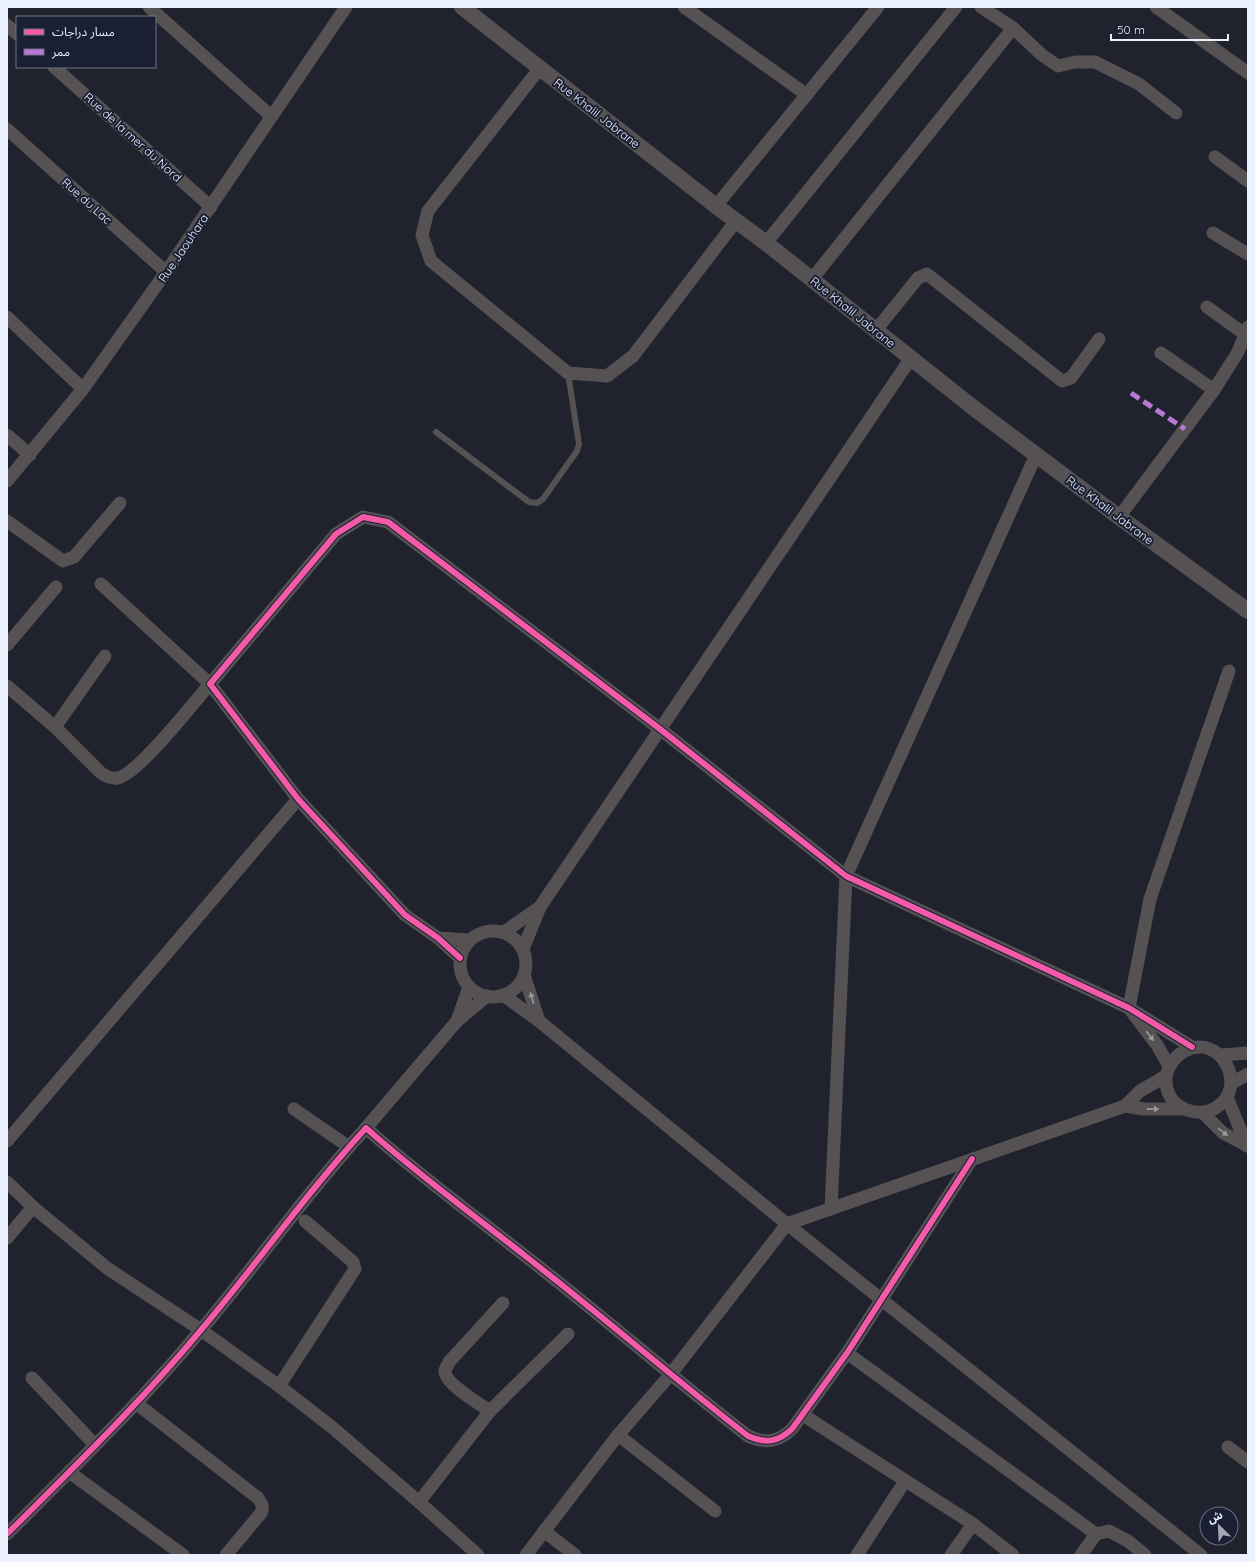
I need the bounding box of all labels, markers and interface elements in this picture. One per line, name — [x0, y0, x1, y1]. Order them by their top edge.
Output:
legend — [16, 16, 156, 68]
scale bar — [1111, 16, 1228, 42]
text: 50 m — [1117, 22, 1145, 37]
text: مسار دراجات — [52, 24, 115, 39]
text: ممر — [51, 44, 70, 59]
street label: Rue Khalil Jabrane — [551, 75, 643, 151]
street label: Rue de la mer du Nord — [81, 89, 185, 185]
street label: Rue du Lac — [59, 175, 115, 227]
street label: Rue Jaouhara — [155, 211, 211, 285]
street label: Rue Khalil Jabrane — [807, 273, 899, 351]
street label: Rue Khalil Jabrane — [1063, 472, 1157, 548]
one-way arrow — [528, 992, 534, 1004]
one-way arrow — [1146, 1031, 1154, 1041]
one-way arrow — [1147, 1106, 1160, 1112]
one-way arrow — [1218, 1128, 1229, 1136]
north arrow — [1199, 1506, 1239, 1546]
text: ش — [1205, 1507, 1225, 1526]

